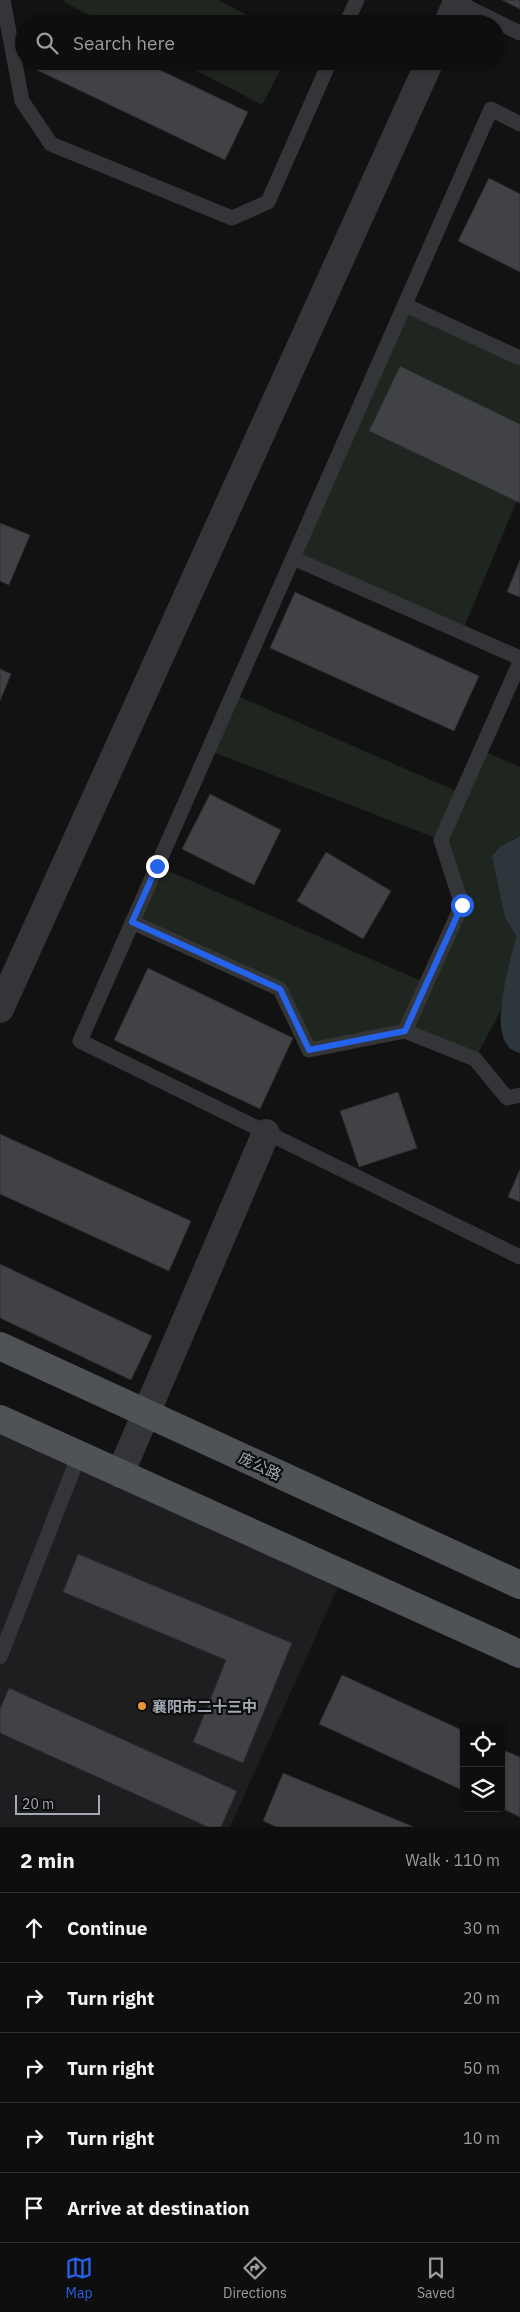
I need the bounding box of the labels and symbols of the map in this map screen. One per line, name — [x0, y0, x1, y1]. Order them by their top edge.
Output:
route end — [146, 855, 169, 878]
route start — [451, 894, 474, 917]
street label: 庞公路 — [236, 1448, 284, 1484]
place label: 襄阳市二十三中 — [152, 1697, 257, 1716]
marker: 襄阳市二十三中 — [136, 1700, 148, 1712]
scale bar — [15, 1792, 100, 1815]

